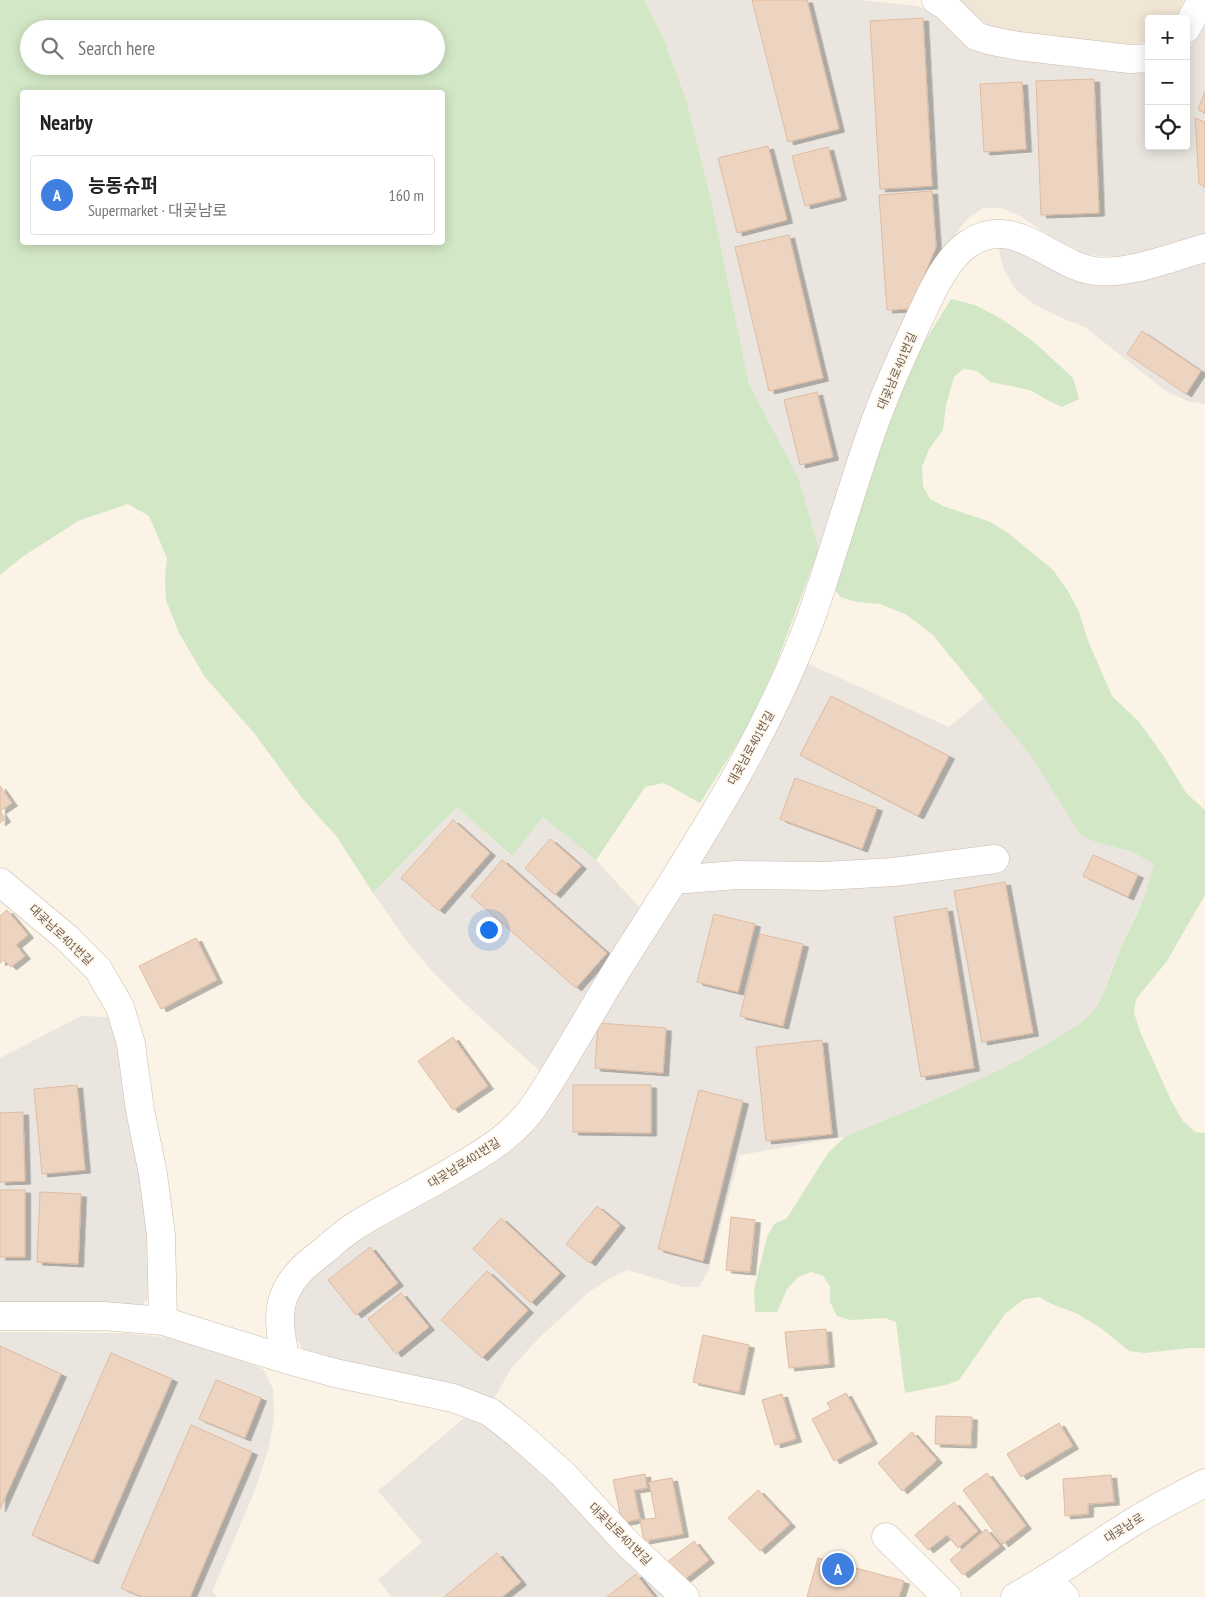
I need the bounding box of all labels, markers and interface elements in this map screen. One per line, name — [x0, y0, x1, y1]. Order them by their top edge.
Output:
map controls — [1145, 15, 1190, 150]
button: + — [1145, 15, 1190, 60]
search box — [20, 20, 445, 75]
icon: search — [38, 34, 66, 62]
text: Search here — [78, 36, 155, 60]
button: − — [1145, 60, 1190, 105]
button: locate — [1145, 105, 1190, 150]
text: Nearby — [40, 109, 93, 136]
text: 능동슈퍼 — [88, 173, 158, 197]
text: A — [53, 185, 61, 205]
text: 160 m — [389, 185, 424, 205]
text: Supermarket · 대곶남로 — [88, 200, 227, 220]
street label: 대곶남로401번길 — [874, 330, 920, 412]
street label: 대곶남로401번길 — [724, 708, 777, 787]
street label: 대곶남로401번길 — [26, 901, 97, 968]
your location — [476, 917, 502, 943]
street label: 대곶남로401번길 — [425, 1134, 503, 1191]
street label: 대곶남로401번길 — [586, 1499, 655, 1568]
street label: 대곶남로 — [1101, 1510, 1146, 1546]
pin: A — [822, 1550, 854, 1588]

